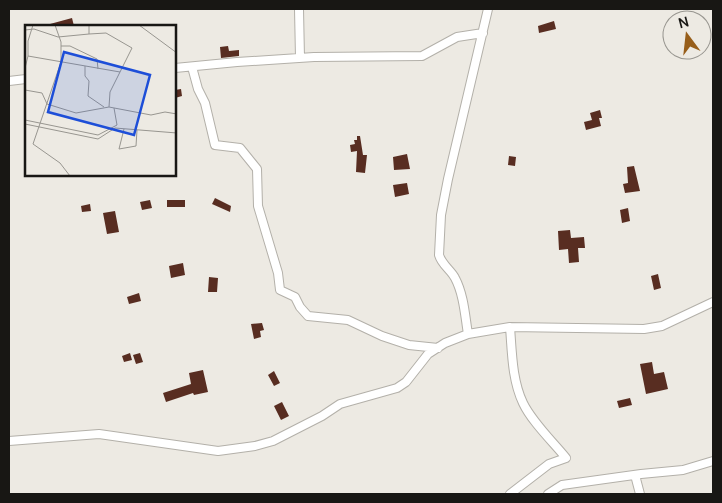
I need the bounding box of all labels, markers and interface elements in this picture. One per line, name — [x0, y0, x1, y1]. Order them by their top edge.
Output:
north arrow — [662, 10, 712, 60]
text: N — [676, 11, 691, 32]
inset map — [25, 25, 176, 176]

